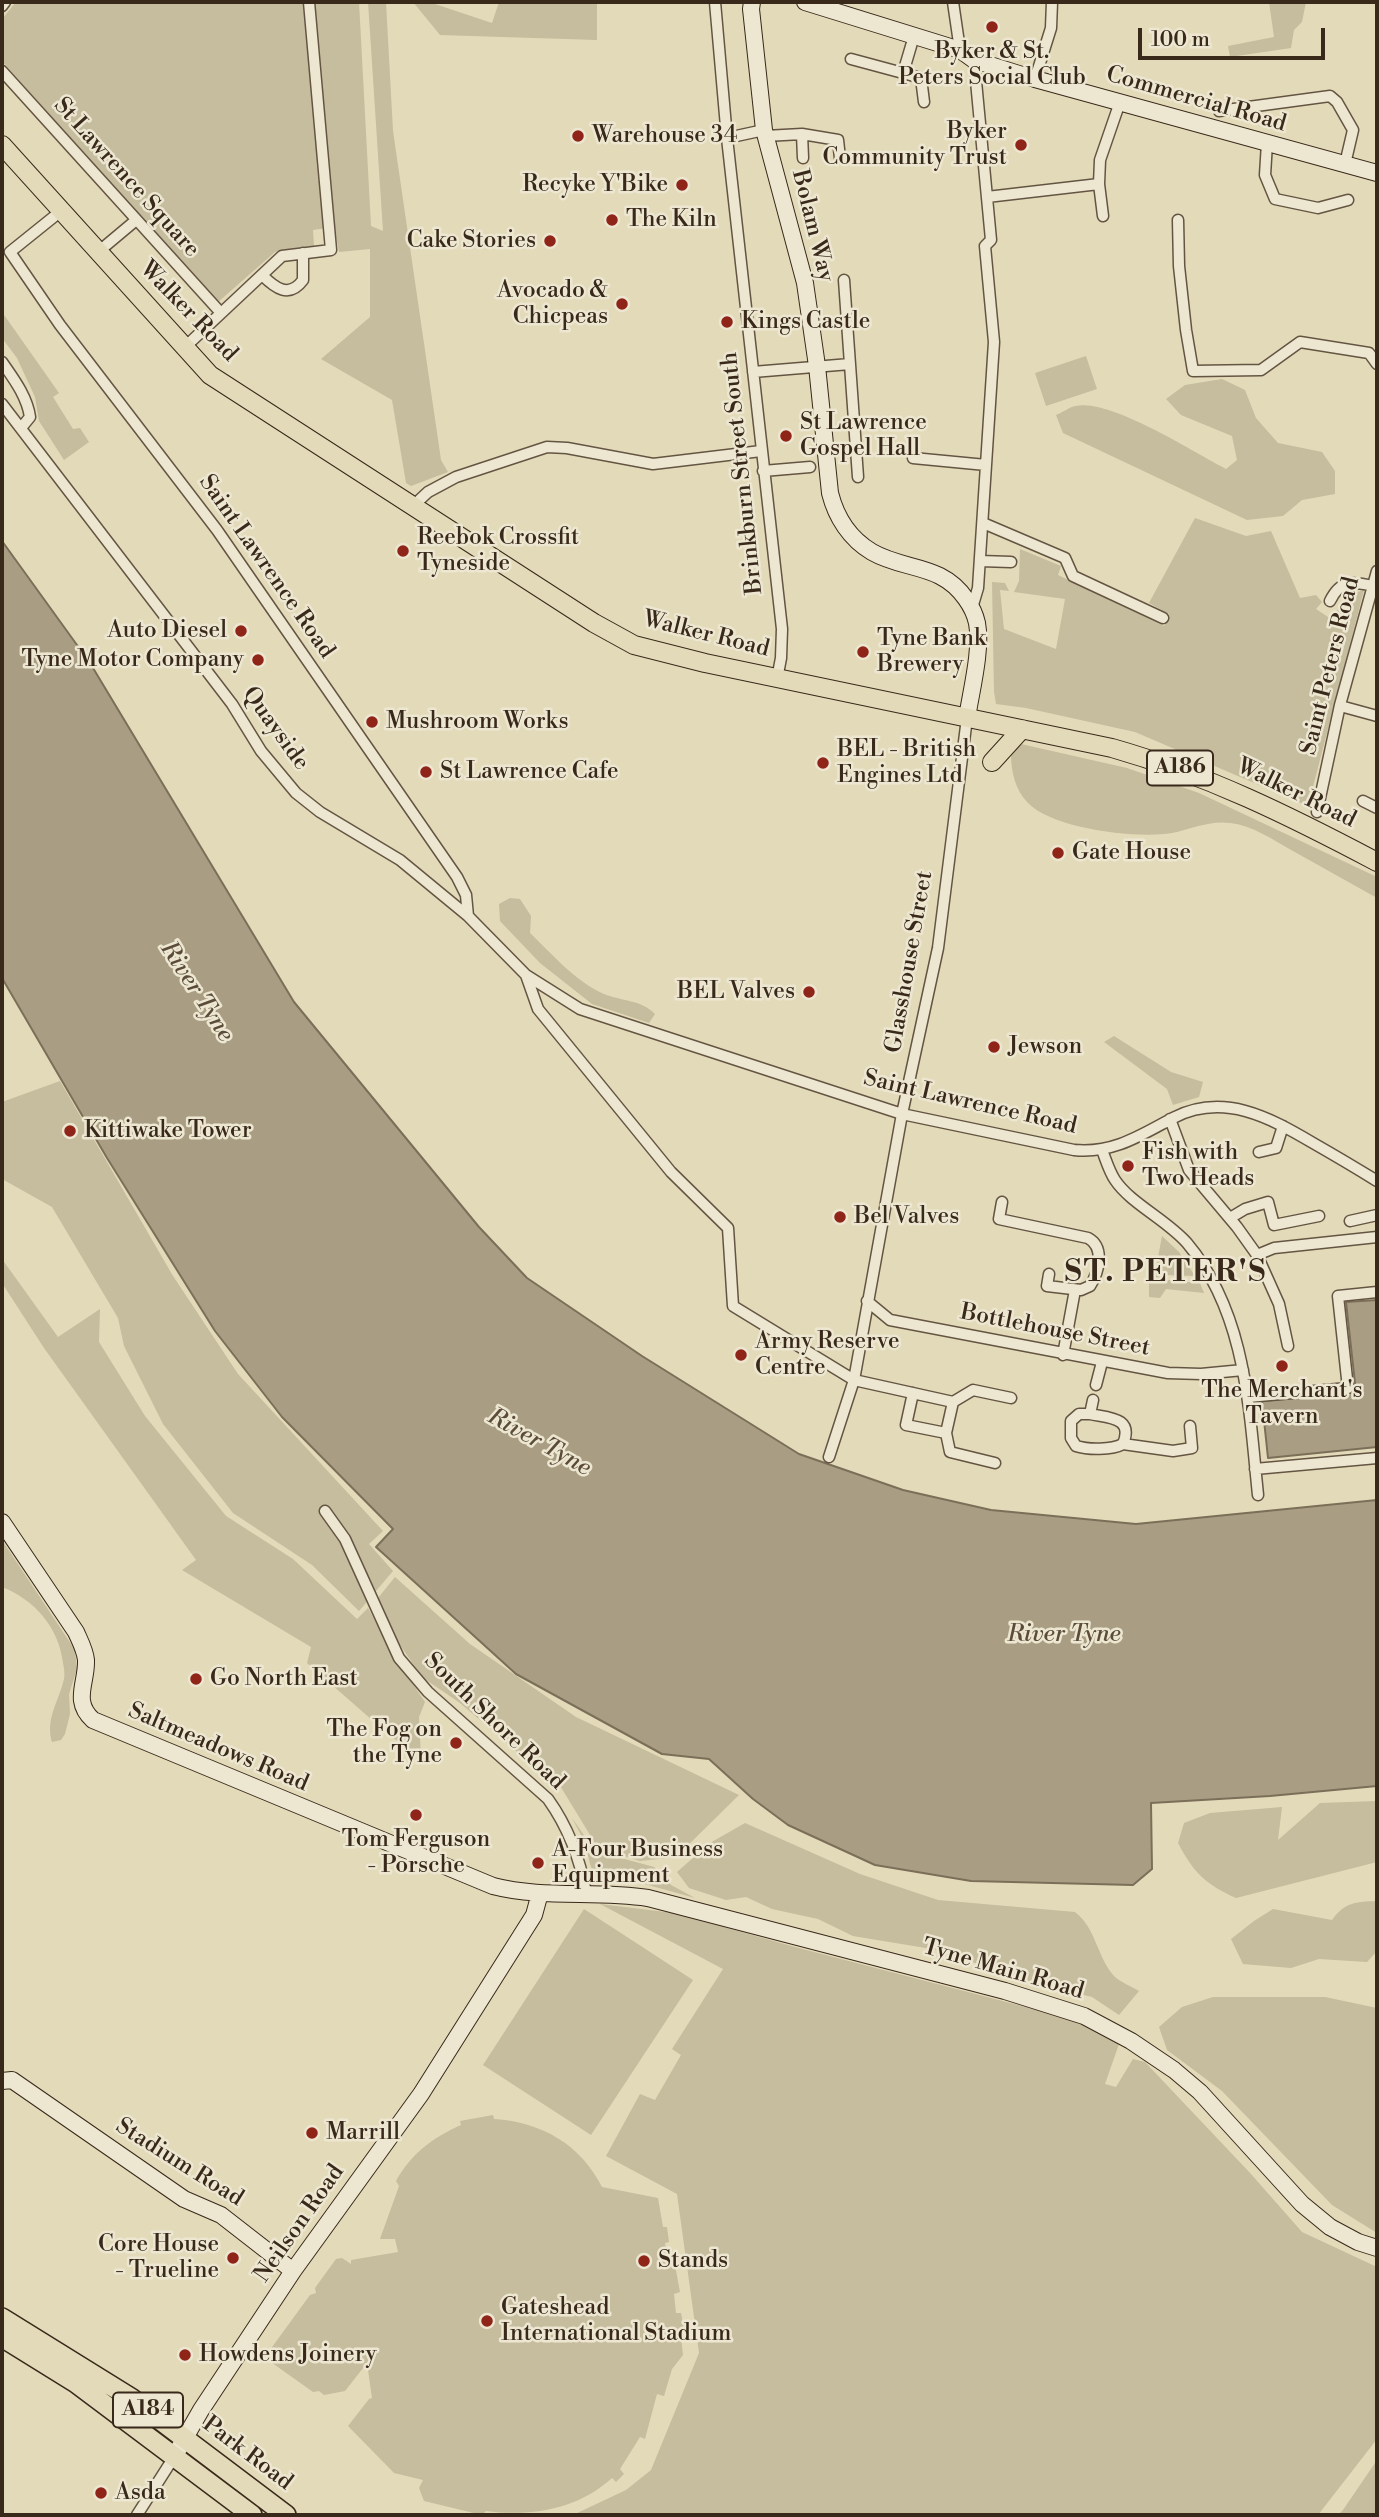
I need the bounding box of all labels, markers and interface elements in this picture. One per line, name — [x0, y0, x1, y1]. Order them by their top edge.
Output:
scale bar — [1141, 14, 1328, 58]
marker: Byker & St. Peters Social Club — [984, 19, 1000, 35]
text: 100 m — [1151, 27, 1210, 53]
place label: Byker & St. Peters Social Club — [898, 38, 1086, 92]
street label: Commercial Road — [1103, 61, 1289, 139]
street label: St Lawrence Square — [47, 93, 205, 263]
place label: Byker Community Trust — [822, 118, 1007, 172]
place label: Warehouse 34 — [592, 122, 737, 150]
marker: Warehouse 34 — [570, 128, 586, 144]
marker: Byker Community Trust — [1013, 137, 1029, 153]
street label: Bolam Way — [785, 167, 839, 285]
place label: Recyke Y'Bike — [522, 171, 668, 199]
marker: Recyke Y'Bike — [674, 177, 690, 193]
place label: The Kiln — [626, 206, 717, 234]
marker: The Kiln — [604, 212, 620, 228]
place label: Cake Stories — [407, 227, 536, 255]
marker: Cake Stories — [542, 233, 558, 249]
street label: Walker Road — [133, 256, 243, 368]
place label: Avocado & Chicpeas — [497, 277, 608, 331]
marker: Avocado & Chicpeas — [614, 296, 630, 312]
place label: Kings Castle — [741, 308, 870, 336]
marker: Kings Castle — [719, 314, 735, 330]
street label: Brinkburn Street South — [717, 351, 769, 595]
place label: St Lawrence Gospel Hall — [800, 409, 927, 463]
marker: St Lawrence Gospel Hall — [778, 428, 794, 444]
street label: Saint Lawrence Road — [192, 470, 340, 664]
place label: Reebok Crossfit Tyneside — [417, 524, 579, 578]
marker: Reebok Crossfit Tyneside — [395, 543, 411, 559]
street label: Saint Peters Road — [1296, 574, 1366, 758]
street label: Walker Road — [640, 606, 772, 664]
place label: Auto Diesel — [107, 617, 227, 645]
marker: Auto Diesel — [233, 623, 249, 639]
place label: Tyne Bank Brewery — [877, 625, 986, 679]
marker: Tyne Bank Brewery — [855, 644, 871, 660]
place label: Tyne Motor Company — [22, 646, 244, 674]
marker: Tyne Motor Company — [250, 652, 266, 668]
street label: Quayside — [236, 682, 314, 776]
place label: Mushroom Works — [386, 708, 569, 736]
marker: Mushroom Works — [364, 714, 380, 730]
place label: BEL - British Engines Ltd — [837, 736, 976, 790]
road number: A186 — [1147, 750, 1213, 786]
street label: Walker Road — [1232, 753, 1360, 835]
marker: BEL - British Engines Ltd — [815, 755, 831, 771]
place label: St Lawrence Cafe — [440, 758, 619, 786]
marker: St Lawrence Cafe — [418, 764, 434, 780]
place label: Gate House — [1072, 839, 1191, 867]
marker: Gate House — [1050, 845, 1066, 861]
street label: Glasshouse Street — [880, 869, 940, 1055]
water label: River Tyne — [153, 937, 239, 1047]
place label: BEL Valves — [677, 978, 795, 1006]
marker: BEL Valves — [801, 984, 817, 1000]
place label: Jewson — [1008, 1033, 1082, 1061]
marker: Jewson — [986, 1039, 1002, 1055]
street label: Saint Lawrence Road — [861, 1065, 1079, 1141]
place label: Kittiwake Tower — [84, 1117, 252, 1145]
marker: Kittiwake Tower — [62, 1123, 78, 1139]
place label: Fish with Two Heads — [1142, 1139, 1254, 1193]
marker: Fish with Two Heads — [1120, 1158, 1136, 1174]
place label: Bel Valves — [854, 1203, 959, 1231]
marker: Bel Valves — [832, 1209, 848, 1225]
district label: ST. PETER'S — [1066, 1256, 1266, 1292]
street label: Bottlehouse Street — [958, 1299, 1152, 1363]
place label: Army Reserve Centre — [755, 1328, 900, 1382]
marker: Army Reserve Centre — [733, 1347, 749, 1363]
marker: The Merchant's Tavern — [1274, 1358, 1290, 1374]
place label: The Merchant's Tavern — [1201, 1377, 1363, 1431]
water label: River Tyne — [482, 1403, 596, 1483]
water label: River Tyne — [1007, 1621, 1121, 1649]
street label: South Shore Road — [418, 1648, 570, 1796]
place label: Go North East — [210, 1665, 358, 1693]
marker: Go North East — [188, 1671, 204, 1687]
street label: Saltmeadows Road — [124, 1698, 312, 1798]
place label: The Fog on the Tyne — [326, 1716, 442, 1770]
marker: The Fog on the Tyne — [448, 1735, 464, 1751]
marker: Tom Ferguson - Porsche — [408, 1807, 424, 1823]
place label: Tom Ferguson - Porsche — [342, 1826, 490, 1880]
place label: A-Four Business Equipment — [552, 1836, 723, 1890]
marker: A-Four Business Equipment — [530, 1855, 546, 1871]
street label: Tyne Main Road — [919, 1934, 1087, 2006]
street label: Stadium Road — [110, 2113, 248, 2213]
place label: Marrill — [326, 2119, 400, 2147]
marker: Marrill — [304, 2125, 320, 2141]
street label: Neilson Road — [249, 2160, 351, 2288]
place label: Core House - Trueline — [98, 2231, 219, 2285]
place label: Stands — [658, 2247, 728, 2275]
marker: Core House - Trueline — [225, 2250, 241, 2266]
marker: Stands — [636, 2253, 652, 2269]
place label: Gateshead International Stadium — [501, 2294, 731, 2348]
marker: Gateshead International Stadium — [479, 2313, 495, 2329]
place label: Howdens Joinery — [199, 2341, 377, 2369]
marker: Howdens Joinery — [177, 2347, 193, 2363]
road number: A184 — [113, 2392, 183, 2428]
street label: Park Road — [196, 2411, 298, 2497]
place label: Asda — [115, 2479, 166, 2507]
marker: Asda — [93, 2485, 109, 2501]

